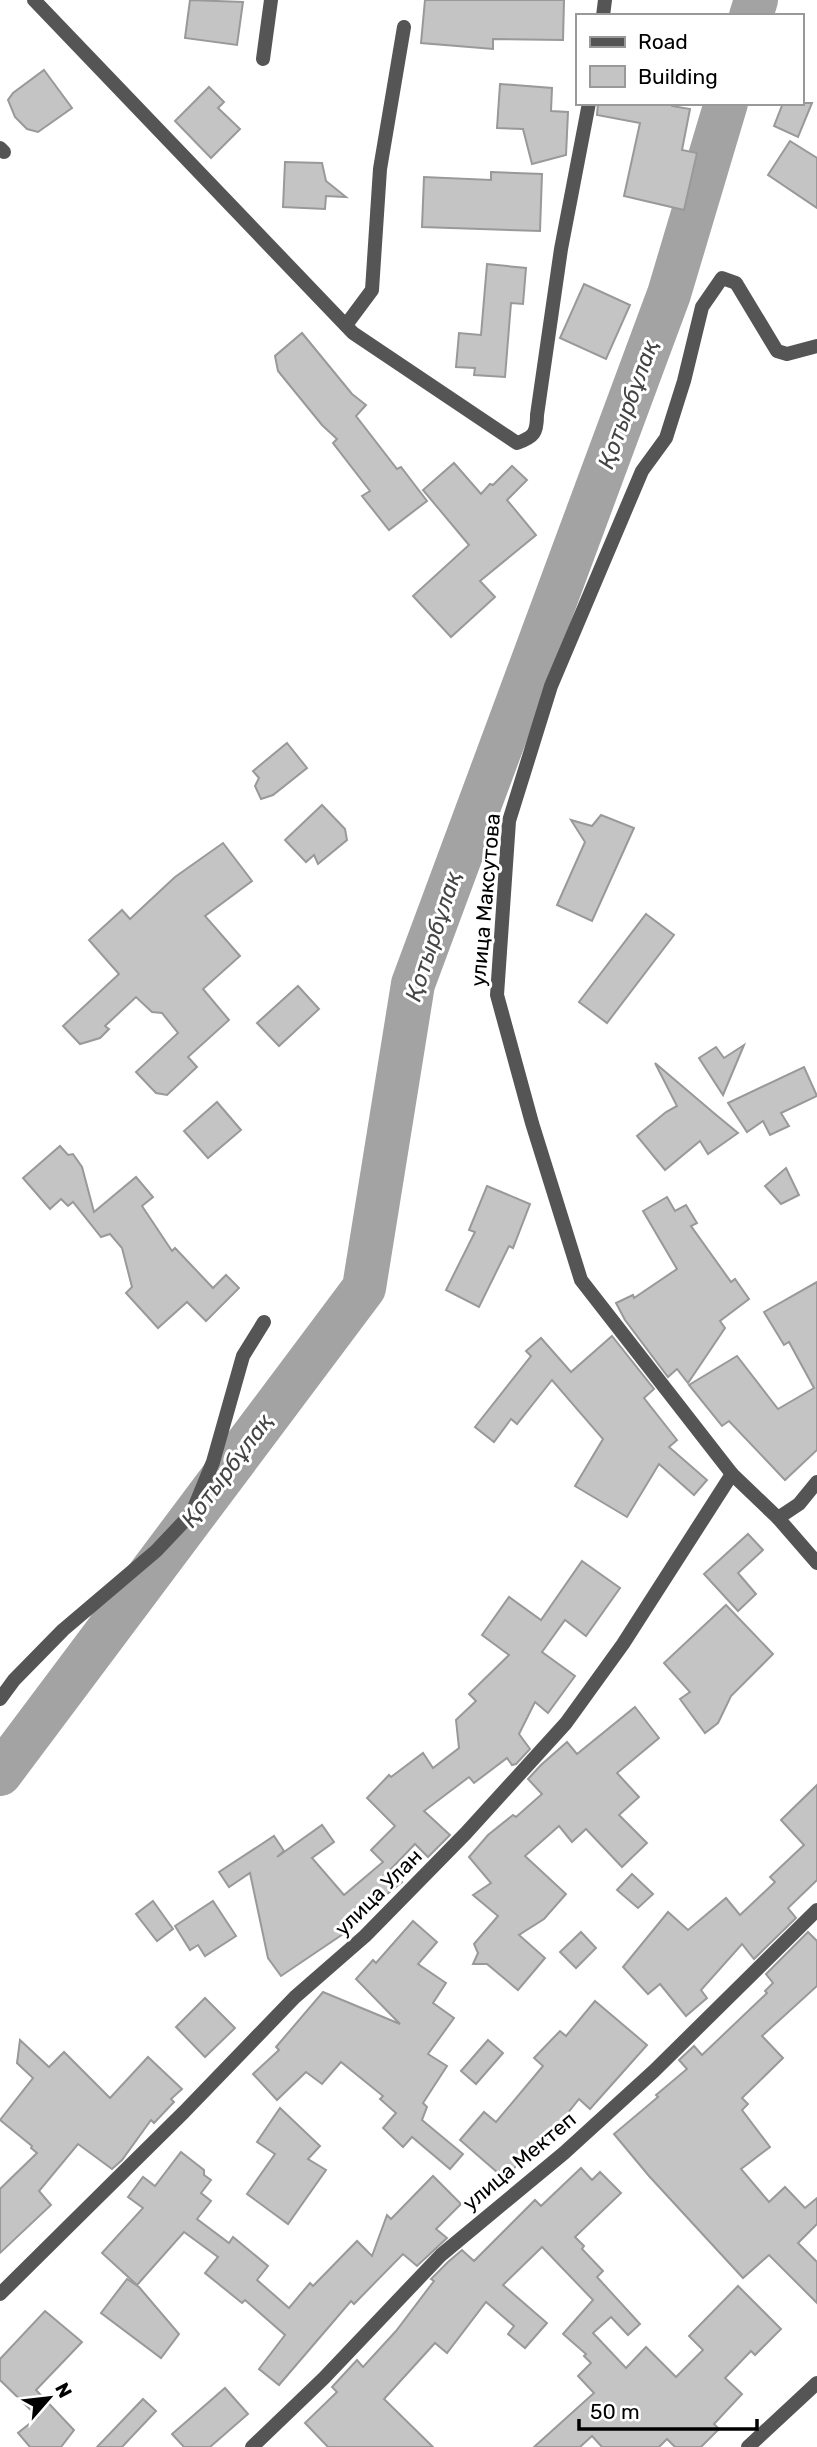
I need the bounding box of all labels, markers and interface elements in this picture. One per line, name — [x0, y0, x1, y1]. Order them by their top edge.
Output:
legend — [576, 14, 803, 105]
text: Road — [638, 29, 688, 54]
text: Building — [638, 64, 718, 89]
water label: Қотырбұлақ — [592, 335, 664, 473]
street label: улица Максутова — [465, 812, 505, 988]
water label: Қотырбұлақ — [399, 867, 467, 1005]
water label: Қотырбұлақ — [175, 1407, 279, 1533]
street label: улица Улан — [329, 1843, 427, 1941]
street label: улица Мектеп — [457, 2106, 581, 2216]
north arrow — [14, 2363, 84, 2433]
text: N — [50, 2379, 77, 2402]
scale bar — [579, 2388, 758, 2432]
text: 50 m — [590, 2399, 640, 2424]

